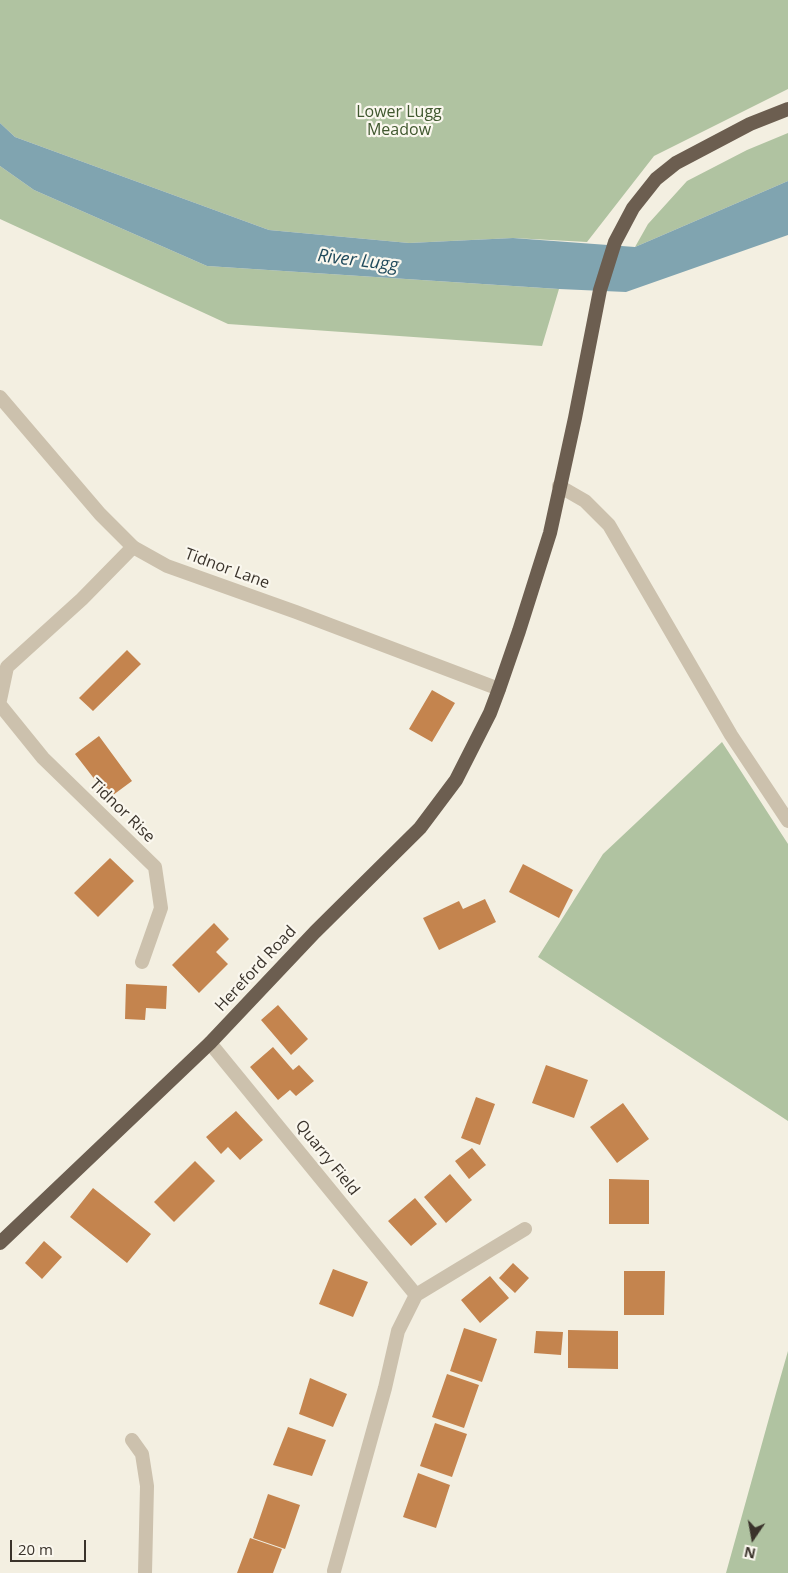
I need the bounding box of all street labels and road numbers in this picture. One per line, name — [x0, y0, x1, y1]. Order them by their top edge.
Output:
street label: Tidnor Lane — [182, 545, 272, 593]
street label: Tidnor Rise — [85, 775, 159, 847]
street label: Hereford Road — [211, 922, 301, 1016]
street label: Quarry Field — [291, 1116, 363, 1200]

